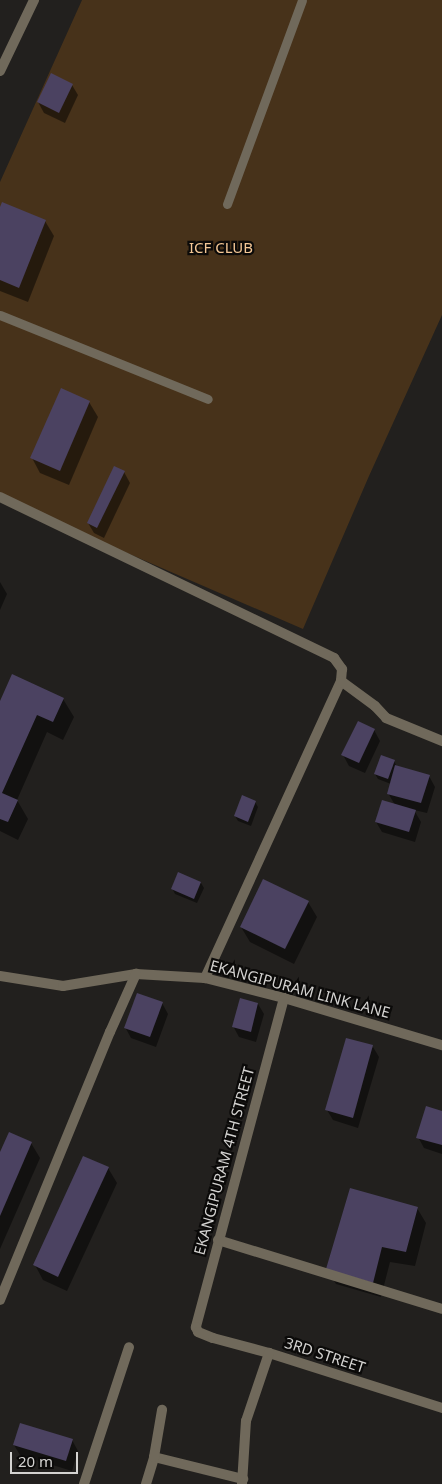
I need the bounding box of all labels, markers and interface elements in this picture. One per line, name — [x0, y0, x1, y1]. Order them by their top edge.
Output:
park label: ICF CLUB — [189, 239, 253, 257]
street label: EKANGIPURAM LINK LANE — [208, 956, 392, 1022]
street label: EKANGIPURAM 4TH STREET — [190, 1065, 258, 1257]
street label: 3RD STREET — [282, 1334, 368, 1376]
scale bar — [12, 1442, 80, 1474]
text: 20 m — [18, 1451, 53, 1471]

